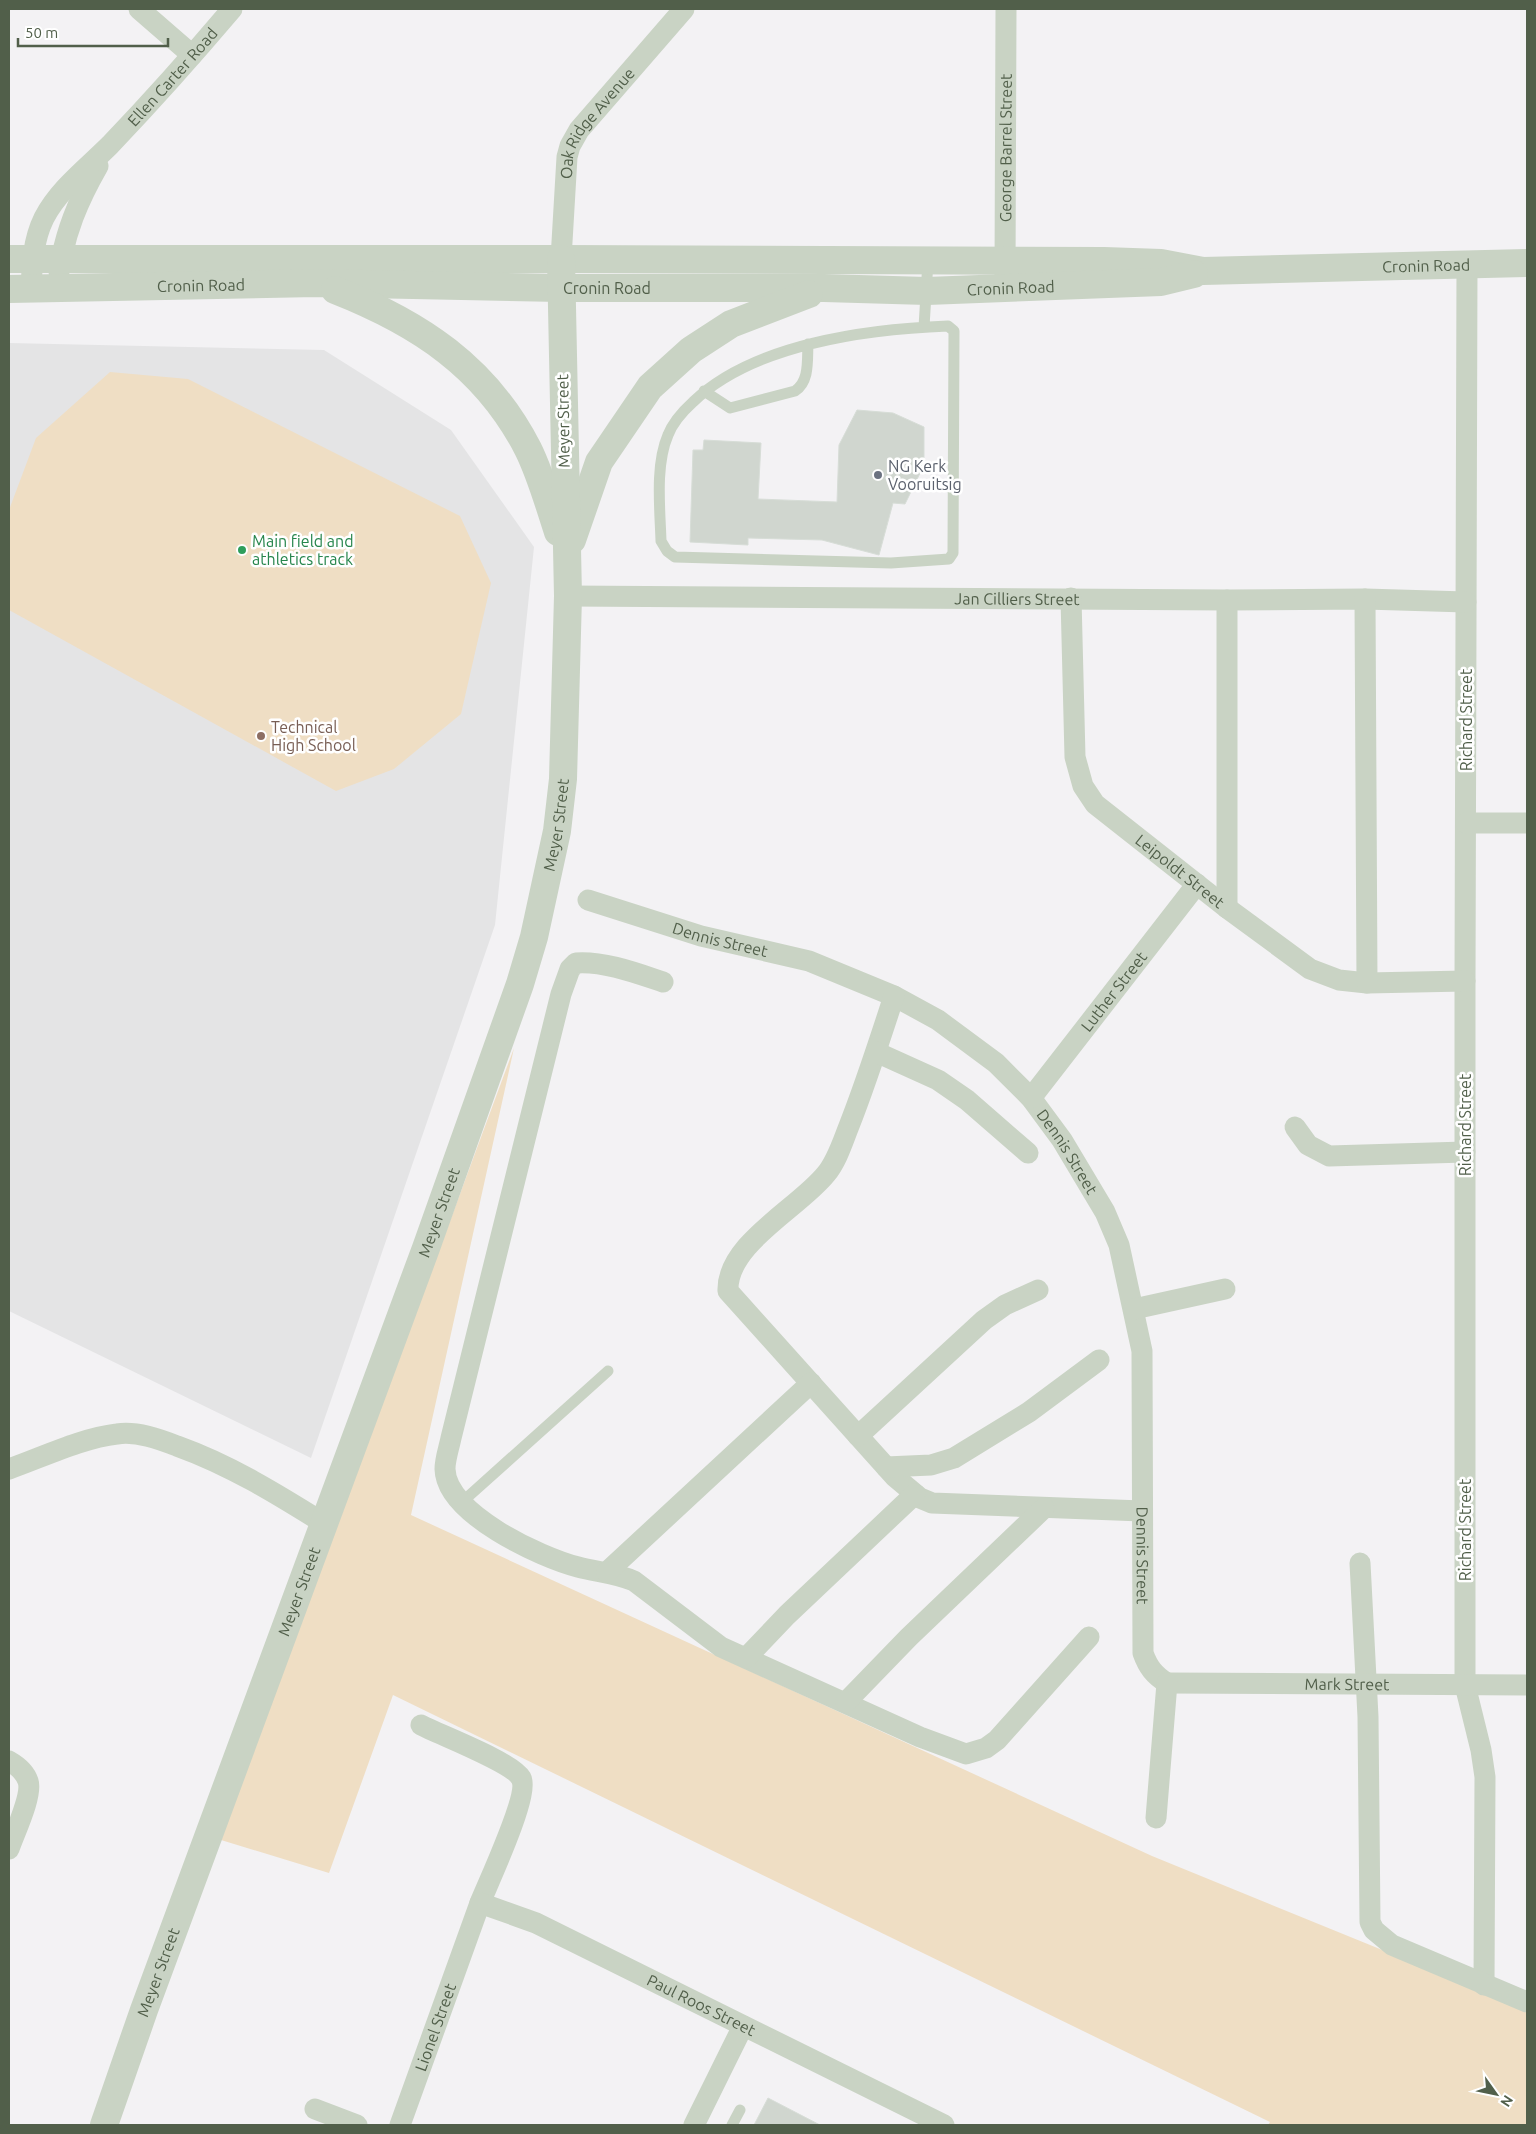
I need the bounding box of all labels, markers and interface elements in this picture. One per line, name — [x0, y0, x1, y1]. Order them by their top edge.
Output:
scale bar — [18, 15, 168, 47]
text: 50 m — [25, 24, 58, 41]
street label: Ellen Carter Road — [124, 24, 221, 129]
street label: Oak Ridge Avenue — [557, 64, 638, 179]
street label: George Barrel Street — [996, 73, 1015, 222]
street label: Cronin Road — [1382, 255, 1470, 276]
street label: Cronin Road — [157, 275, 245, 295]
street label: Cronin Road — [966, 277, 1055, 298]
street label: Cronin Road — [563, 279, 651, 297]
street label: Meyer Street — [553, 373, 573, 468]
place label: NG Kerk Vooruitsig — [888, 457, 962, 493]
marker: NG Kerk Vooruitsig — [872, 469, 884, 481]
place label: Main field and athletics track — [252, 532, 354, 568]
marker: Main field and athletics track — [236, 544, 248, 556]
street label: Jan Cilliers Street — [954, 589, 1080, 608]
street label: Richard Street — [1457, 668, 1475, 771]
place label: Technical High School — [271, 718, 356, 754]
marker: Technical High School — [255, 730, 267, 742]
street label: Meyer Street — [540, 777, 572, 873]
street label: Leipoldt Street — [1132, 831, 1229, 912]
street label: Dennis Street — [670, 918, 770, 960]
street label: Luther Street — [1077, 947, 1151, 1035]
street label: Richard Street — [1456, 1073, 1474, 1176]
street label: Dennis Street — [1033, 1106, 1102, 1198]
street label: Meyer Street — [414, 1165, 463, 1260]
street label: Richard Street — [1456, 1478, 1474, 1581]
street label: Dennis Street — [1134, 1507, 1152, 1605]
street label: Meyer Street — [274, 1544, 324, 1639]
street label: Mark Street — [1305, 1675, 1390, 1693]
street label: Meyer Street — [133, 1925, 183, 2019]
street label: Paul Roos Street — [644, 1970, 759, 2040]
street label: Lionel Street — [411, 1980, 460, 2073]
north arrow — [1471, 2069, 1521, 2119]
text: N — [1497, 2092, 1516, 2110]

